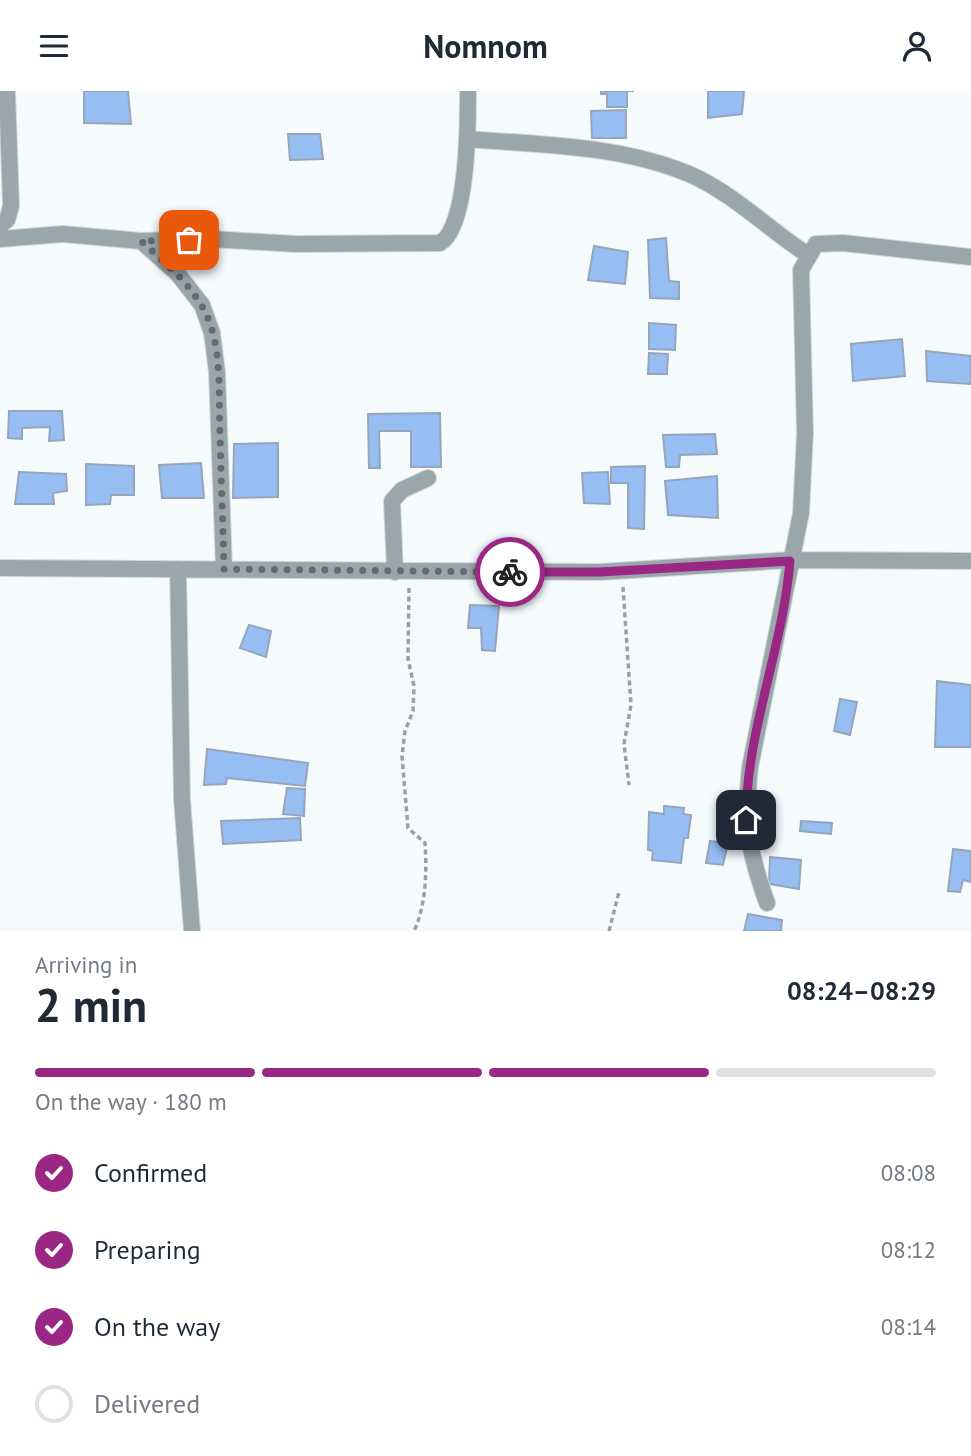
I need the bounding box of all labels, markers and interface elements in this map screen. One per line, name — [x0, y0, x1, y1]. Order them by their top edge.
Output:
text: Nomnom — [423, 25, 548, 67]
icon: menu — [35, 27, 73, 65]
icon: person — [898, 27, 936, 65]
pin — [159, 210, 219, 270]
icon: bag — [170, 221, 208, 259]
courier — [475, 537, 545, 607]
icon: bike — [491, 553, 529, 591]
pin — [716, 790, 776, 850]
icon: home — [727, 801, 765, 839]
text: Arriving in — [35, 950, 137, 979]
text: 08:24–08:29 — [787, 974, 936, 1007]
text: 2 min — [35, 975, 147, 1035]
text: On the way · 180 m — [35, 1087, 227, 1116]
icon: check — [35, 1154, 73, 1192]
text: Confirmed — [94, 1156, 207, 1189]
text: 08:08 — [881, 1158, 936, 1187]
icon: check — [35, 1231, 73, 1269]
text: Preparing — [94, 1233, 201, 1266]
text: 08:12 — [881, 1235, 936, 1264]
icon: check — [35, 1308, 73, 1346]
text: On the way — [94, 1310, 220, 1343]
text: 08:14 — [881, 1312, 936, 1341]
text: Delivered — [94, 1387, 200, 1420]

